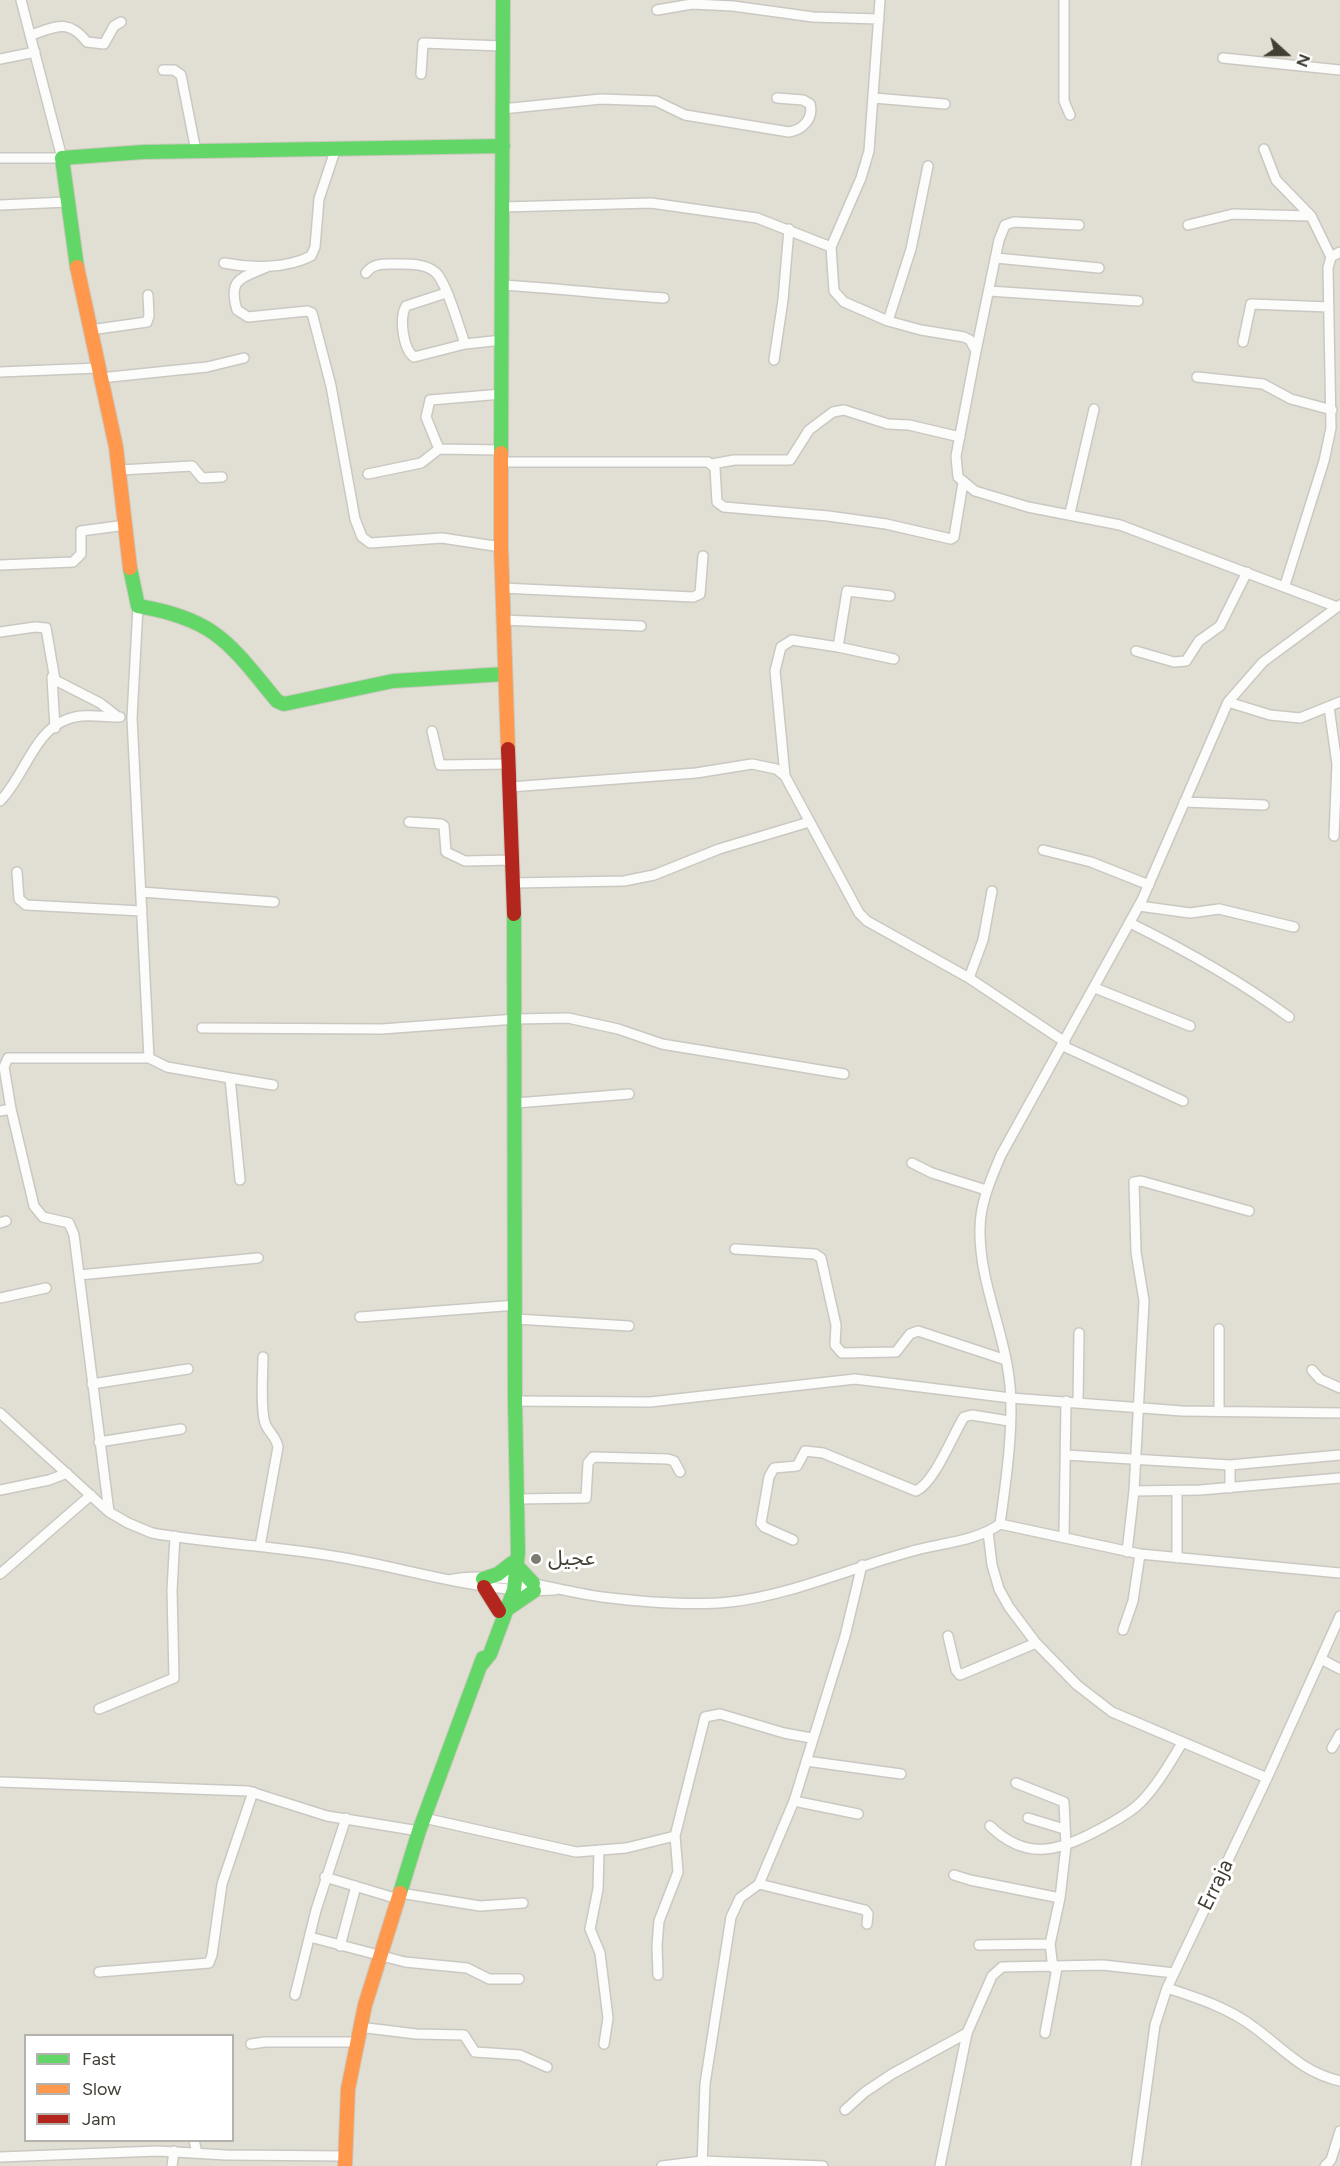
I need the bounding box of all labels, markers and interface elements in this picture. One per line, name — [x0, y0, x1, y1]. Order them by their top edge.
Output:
north arrow — [1256, 24, 1316, 84]
text: N — [1292, 51, 1314, 70]
place label: عجيل — [548, 1546, 595, 1572]
marker: عجيل — [529, 1552, 543, 1566]
street label: Erraja — [1193, 1855, 1239, 1915]
legend — [24, 2034, 234, 2142]
text: Fast — [82, 2048, 116, 2070]
text: Slow — [82, 2078, 121, 2100]
text: Jam — [82, 2108, 116, 2130]

